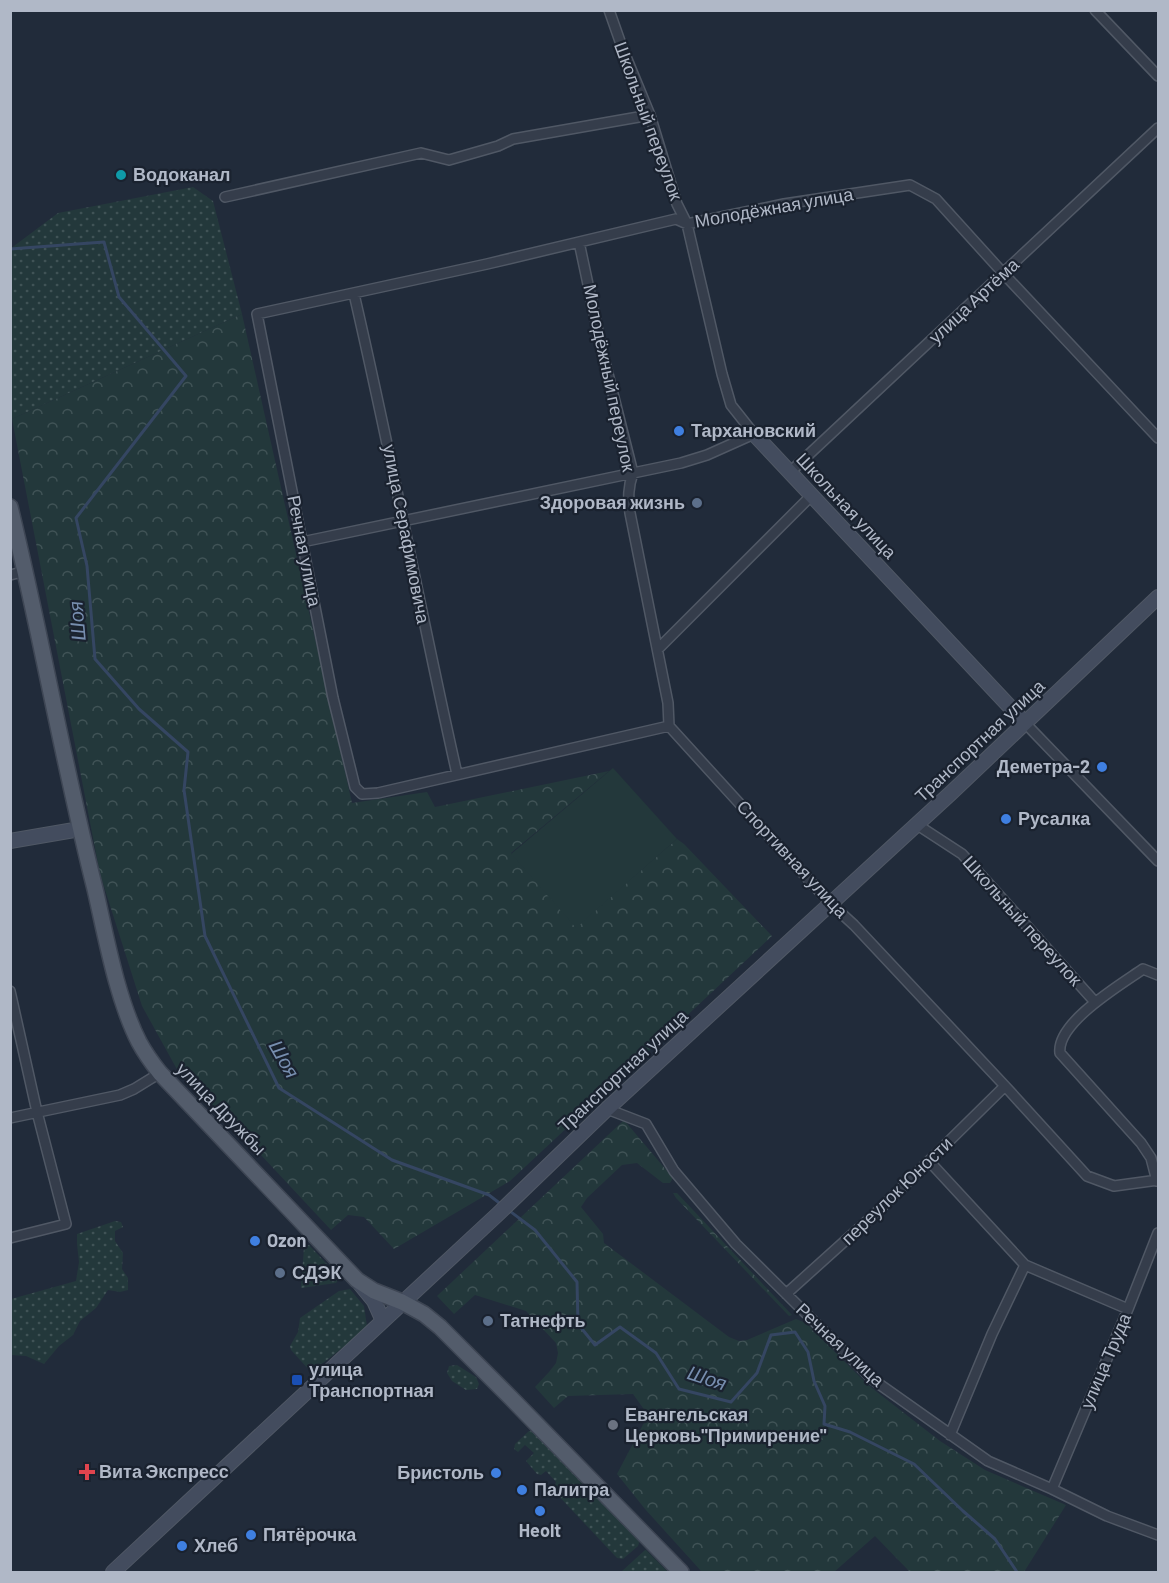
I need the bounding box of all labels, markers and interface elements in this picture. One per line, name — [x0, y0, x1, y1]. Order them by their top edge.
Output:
street label: Школьный переулок — [610, 38, 688, 203]
place label: Водоканал — [133, 163, 231, 185]
marker: Водоканал — [114, 168, 128, 182]
street label: Молодёжная улица — [693, 182, 856, 232]
street label: улица Артёма — [924, 252, 1024, 348]
street label: Молодёжный переулок — [579, 282, 641, 474]
place label: Тархановский — [691, 419, 816, 441]
marker: Тархановский — [672, 424, 686, 438]
street label: улица Серафимовича — [379, 442, 435, 626]
street label: Школьная улица — [792, 448, 902, 564]
place label: Здоровая жизнь — [540, 491, 685, 513]
street label: Речная улица — [283, 493, 327, 609]
marker: Здоровая жизнь — [690, 496, 704, 510]
water label: Шоя — [62, 600, 90, 642]
street label: Транспортная улица — [910, 674, 1049, 806]
place label: Деметра-2 — [997, 755, 1090, 777]
marker: Деметра-2 — [1095, 760, 1109, 774]
street label: Спортивная улица — [733, 795, 854, 922]
place label: Русалка — [1018, 807, 1091, 829]
marker: Русалка — [999, 812, 1013, 826]
street label: Школьный переулок — [959, 851, 1087, 990]
street label: Транспортная улица — [553, 1004, 692, 1136]
water label: Шоя — [265, 1035, 305, 1082]
street label: улица Дружбы — [172, 1058, 271, 1159]
street label: переулок Юности — [836, 1132, 956, 1249]
place label: Ozon — [267, 1229, 306, 1251]
marker: Ozon — [248, 1234, 262, 1248]
place label: СДЭК — [292, 1261, 342, 1283]
marker: СДЭК — [273, 1266, 287, 1280]
street label: Речная улица — [792, 1298, 890, 1391]
place label: Татнефть — [500, 1309, 586, 1331]
street label: улица Труда — [1075, 1309, 1135, 1412]
marker: Татнефть — [481, 1314, 495, 1328]
place label: улица Транспортная — [309, 1358, 434, 1401]
water label: Шоя — [685, 1359, 730, 1395]
marker: улица Транспортная — [290, 1373, 304, 1387]
place label: Евангельская Церковь"Примирение" — [625, 1403, 827, 1446]
marker: Евангельская Церковь"Примирение" — [606, 1418, 620, 1432]
place label: Вита Экспресс — [99, 1460, 229, 1482]
place label: Бристоль — [397, 1461, 484, 1483]
marker: Вита Экспресс — [80, 1465, 94, 1479]
marker: Бристоль — [489, 1466, 503, 1480]
place label: Палитра — [534, 1478, 610, 1500]
marker: Палитра — [515, 1483, 529, 1497]
marker: Heolt — [533, 1504, 547, 1518]
place label: Heolt — [519, 1519, 561, 1541]
place label: Пятёрочка — [263, 1523, 357, 1545]
marker: Пятёрочка — [244, 1528, 258, 1542]
place label: Хлеб — [194, 1534, 238, 1556]
marker: Хлеб — [175, 1539, 189, 1553]

